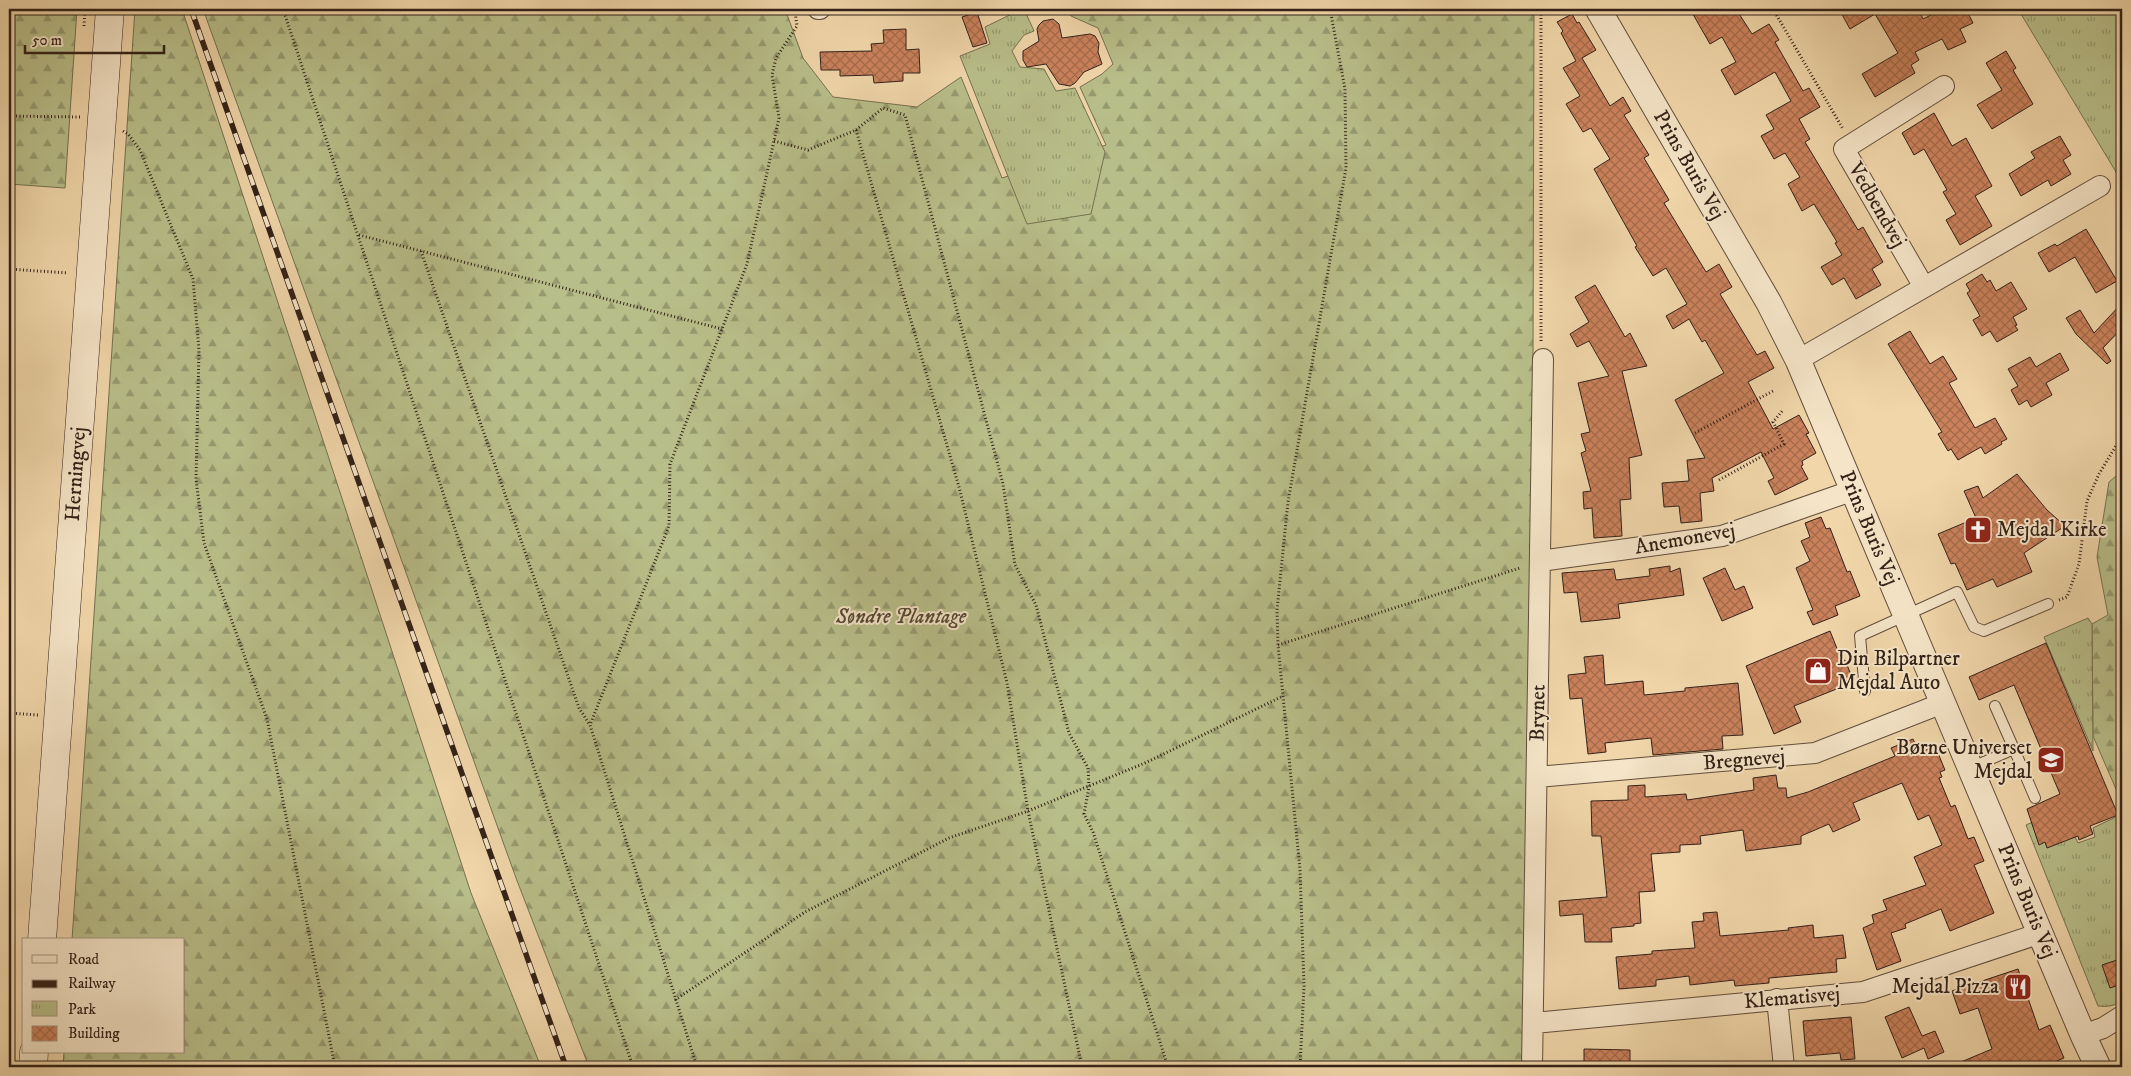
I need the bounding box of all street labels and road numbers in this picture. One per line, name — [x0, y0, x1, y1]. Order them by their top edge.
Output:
street label: Prins Buris Vej — [1647, 106, 1731, 224]
street label: Vedbendvej — [1842, 157, 1912, 252]
street label: Herningvej — [60, 426, 92, 522]
street label: Prins Buris Vej — [1833, 467, 1905, 589]
street label: Anemonevej — [1633, 517, 1737, 561]
street label: Brynet — [1525, 684, 1552, 742]
street label: Bregnevej — [1702, 743, 1786, 777]
street label: Prins Buris Vej — [1991, 840, 2063, 962]
street label: Klematisvej — [1743, 981, 1841, 1015]

